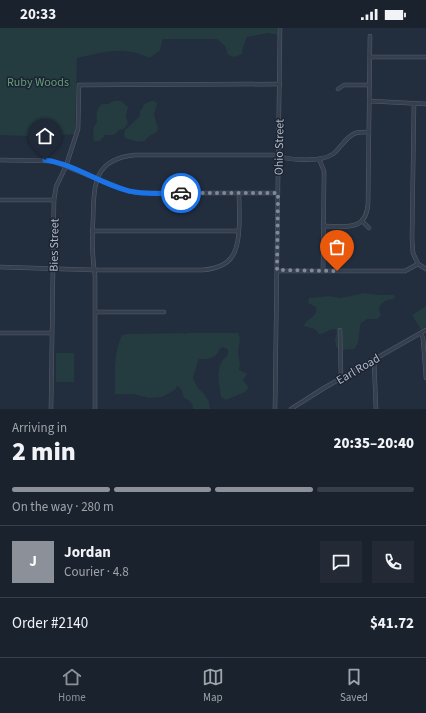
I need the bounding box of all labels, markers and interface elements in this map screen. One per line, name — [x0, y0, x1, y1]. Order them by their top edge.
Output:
text: 20:33 — [20, 4, 56, 25]
park label: Ruby Woods — [7, 74, 69, 91]
pin — [28, 119, 62, 160]
street label: Ohio Street — [271, 119, 288, 175]
icon: home — [34, 125, 56, 147]
courier — [161, 173, 201, 213]
icon: car — [170, 182, 192, 204]
street label: Bies Street — [46, 218, 63, 272]
pin — [320, 230, 354, 271]
icon: bag — [326, 236, 348, 258]
street label: Earl Road — [333, 350, 383, 389]
text: Arriving in — [12, 419, 67, 437]
text: 2 min — [12, 433, 76, 470]
text: 20:35–20:40 — [333, 433, 414, 454]
text: On the way · 280 m — [12, 498, 114, 516]
button: chat — [320, 541, 362, 583]
button: phone — [372, 541, 414, 583]
text: Jordan — [64, 542, 111, 563]
text: J — [29, 551, 37, 572]
text: Courier · 4.8 — [64, 563, 129, 581]
text: Order #2140 — [12, 613, 88, 634]
text: $41.72 — [370, 613, 414, 634]
tab: Home — [58, 666, 86, 705]
tab: Map — [202, 666, 224, 705]
tab: Saved — [340, 666, 368, 705]

